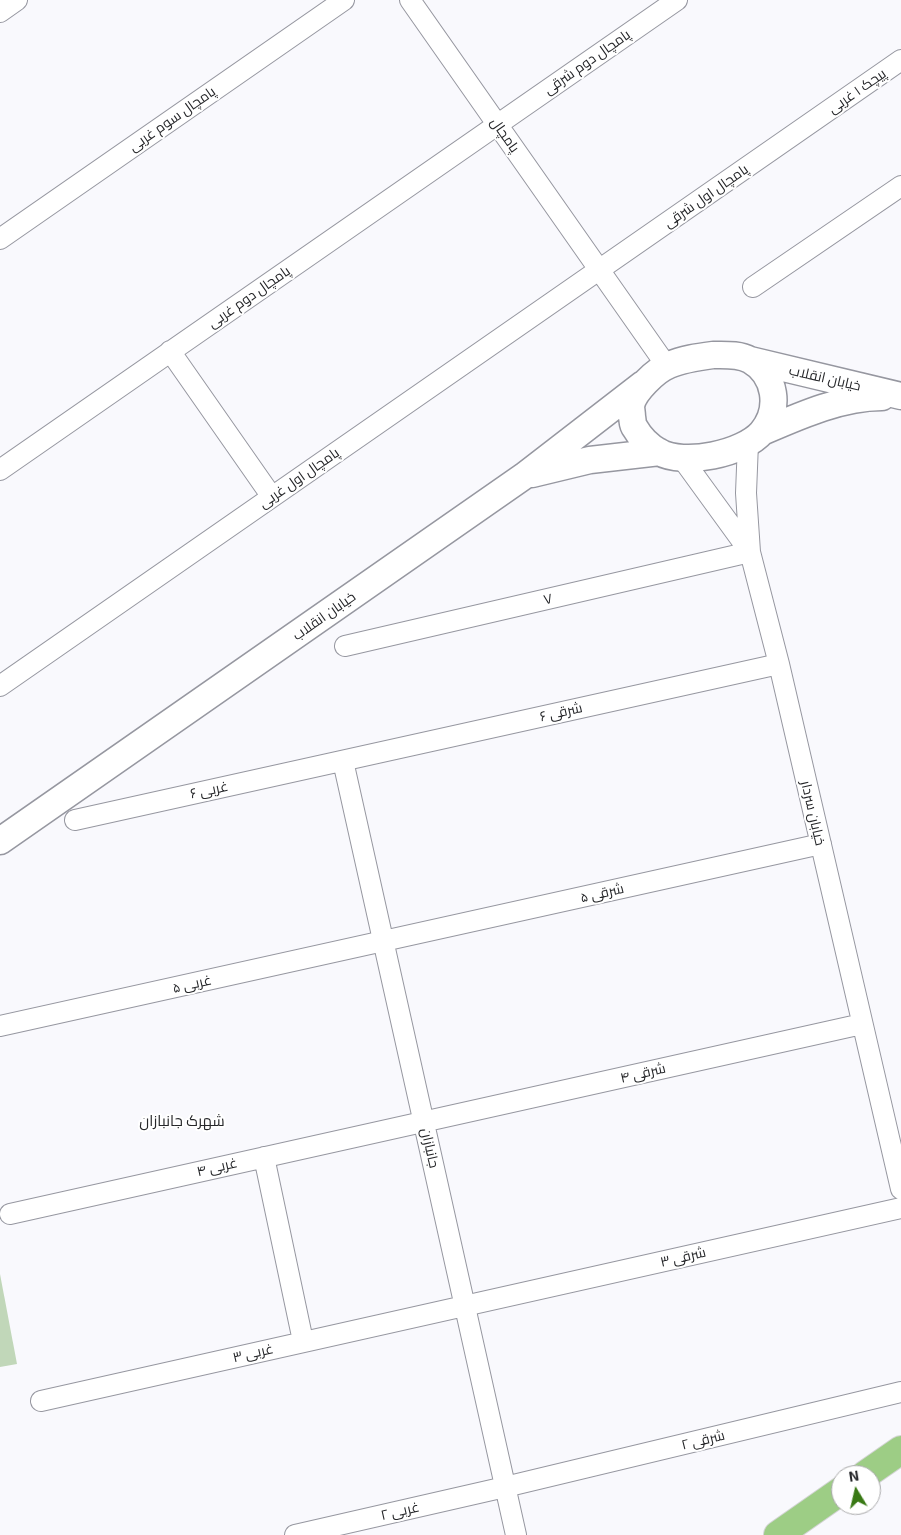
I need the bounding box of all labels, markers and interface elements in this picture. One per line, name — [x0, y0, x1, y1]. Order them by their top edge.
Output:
street label: پامچال دوم شرقی — [540, 26, 634, 98]
street label: پیچک ۱ غربی — [825, 65, 889, 117]
street label: پامچال سوم غربی — [125, 83, 219, 155]
street label: پامچال — [487, 114, 523, 156]
street label: پامچال اول شرقی — [660, 161, 752, 231]
street label: پامچال دوم غربی — [205, 262, 293, 332]
street label: خیابان انقلاب — [787, 362, 863, 394]
street label: پامچال اول غربی — [256, 444, 342, 512]
street label: خیابان انقلاب — [289, 588, 359, 644]
street label: ۷ — [542, 590, 554, 608]
street label: ۶ شرقی — [538, 699, 584, 725]
street label: ۶ غربی — [188, 778, 230, 802]
street label: خیابان سردار — [797, 779, 829, 847]
street label: ۵ شرقی — [578, 880, 626, 906]
street label: ۵ غربی — [171, 971, 213, 997]
street label: ۴ شرقی — [619, 1060, 667, 1086]
district label: شهرک جانبازان — [139, 1112, 225, 1130]
street label: جانبازان — [417, 1126, 443, 1170]
street label: ۴ غربی — [195, 1154, 239, 1180]
street label: ۳ شرقی — [659, 1244, 707, 1270]
street label: ۳ غربی — [231, 1340, 275, 1366]
street label: ۲ شرقی — [680, 1427, 726, 1453]
north arrow — [831, 1465, 881, 1515]
text: N — [847, 1466, 860, 1485]
street label: ۲ غربی — [379, 1498, 421, 1524]

